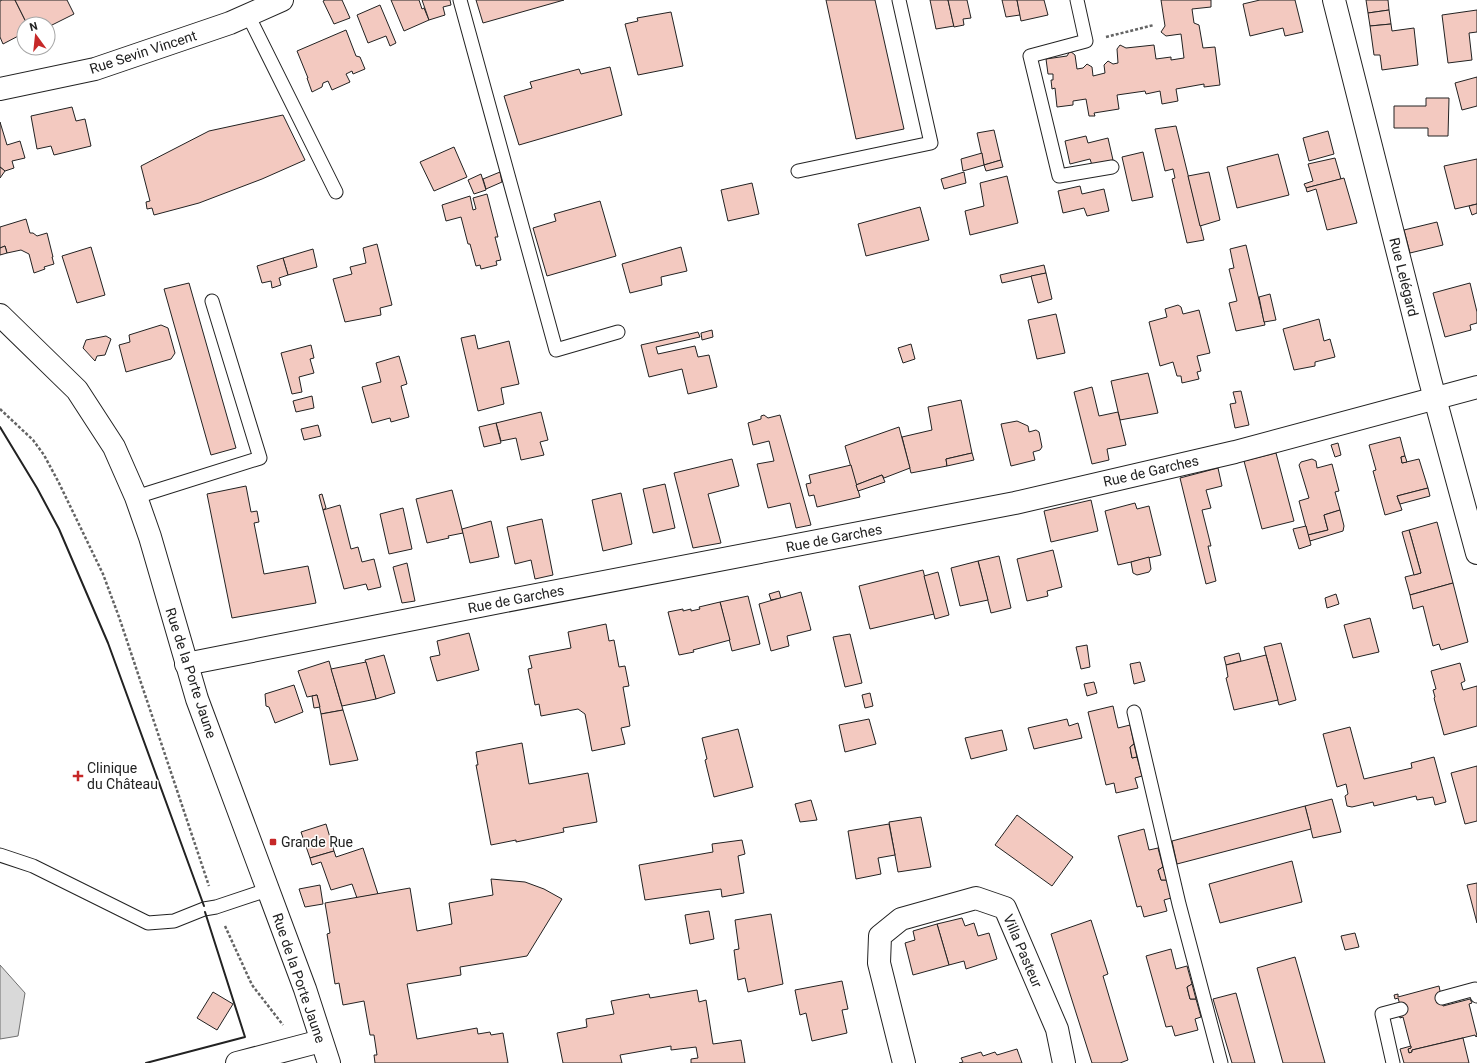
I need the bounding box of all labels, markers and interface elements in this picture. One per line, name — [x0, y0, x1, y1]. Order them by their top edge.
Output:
north arrow — [16, 16, 56, 56]
text: N — [28, 19, 39, 34]
street label: Rue Sevin Vincent — [88, 27, 199, 77]
street label: Rue Lelégard — [1386, 236, 1422, 318]
street label: Rue de Garches — [1102, 452, 1200, 490]
street label: Rue de Garches — [785, 521, 883, 555]
street label: Rue de Garches — [467, 582, 565, 616]
street label: Rue de la Porte Jaune — [162, 606, 220, 740]
place label: Clinique du Château — [87, 760, 158, 792]
marker: Clinique du Château — [72, 770, 84, 782]
place label: Grande Rue — [281, 834, 353, 850]
marker: Grande Rue — [268, 837, 278, 847]
street label: Rue de la Porte Jaune — [269, 911, 329, 1045]
street label: Villa Pasteur — [1000, 912, 1046, 990]

